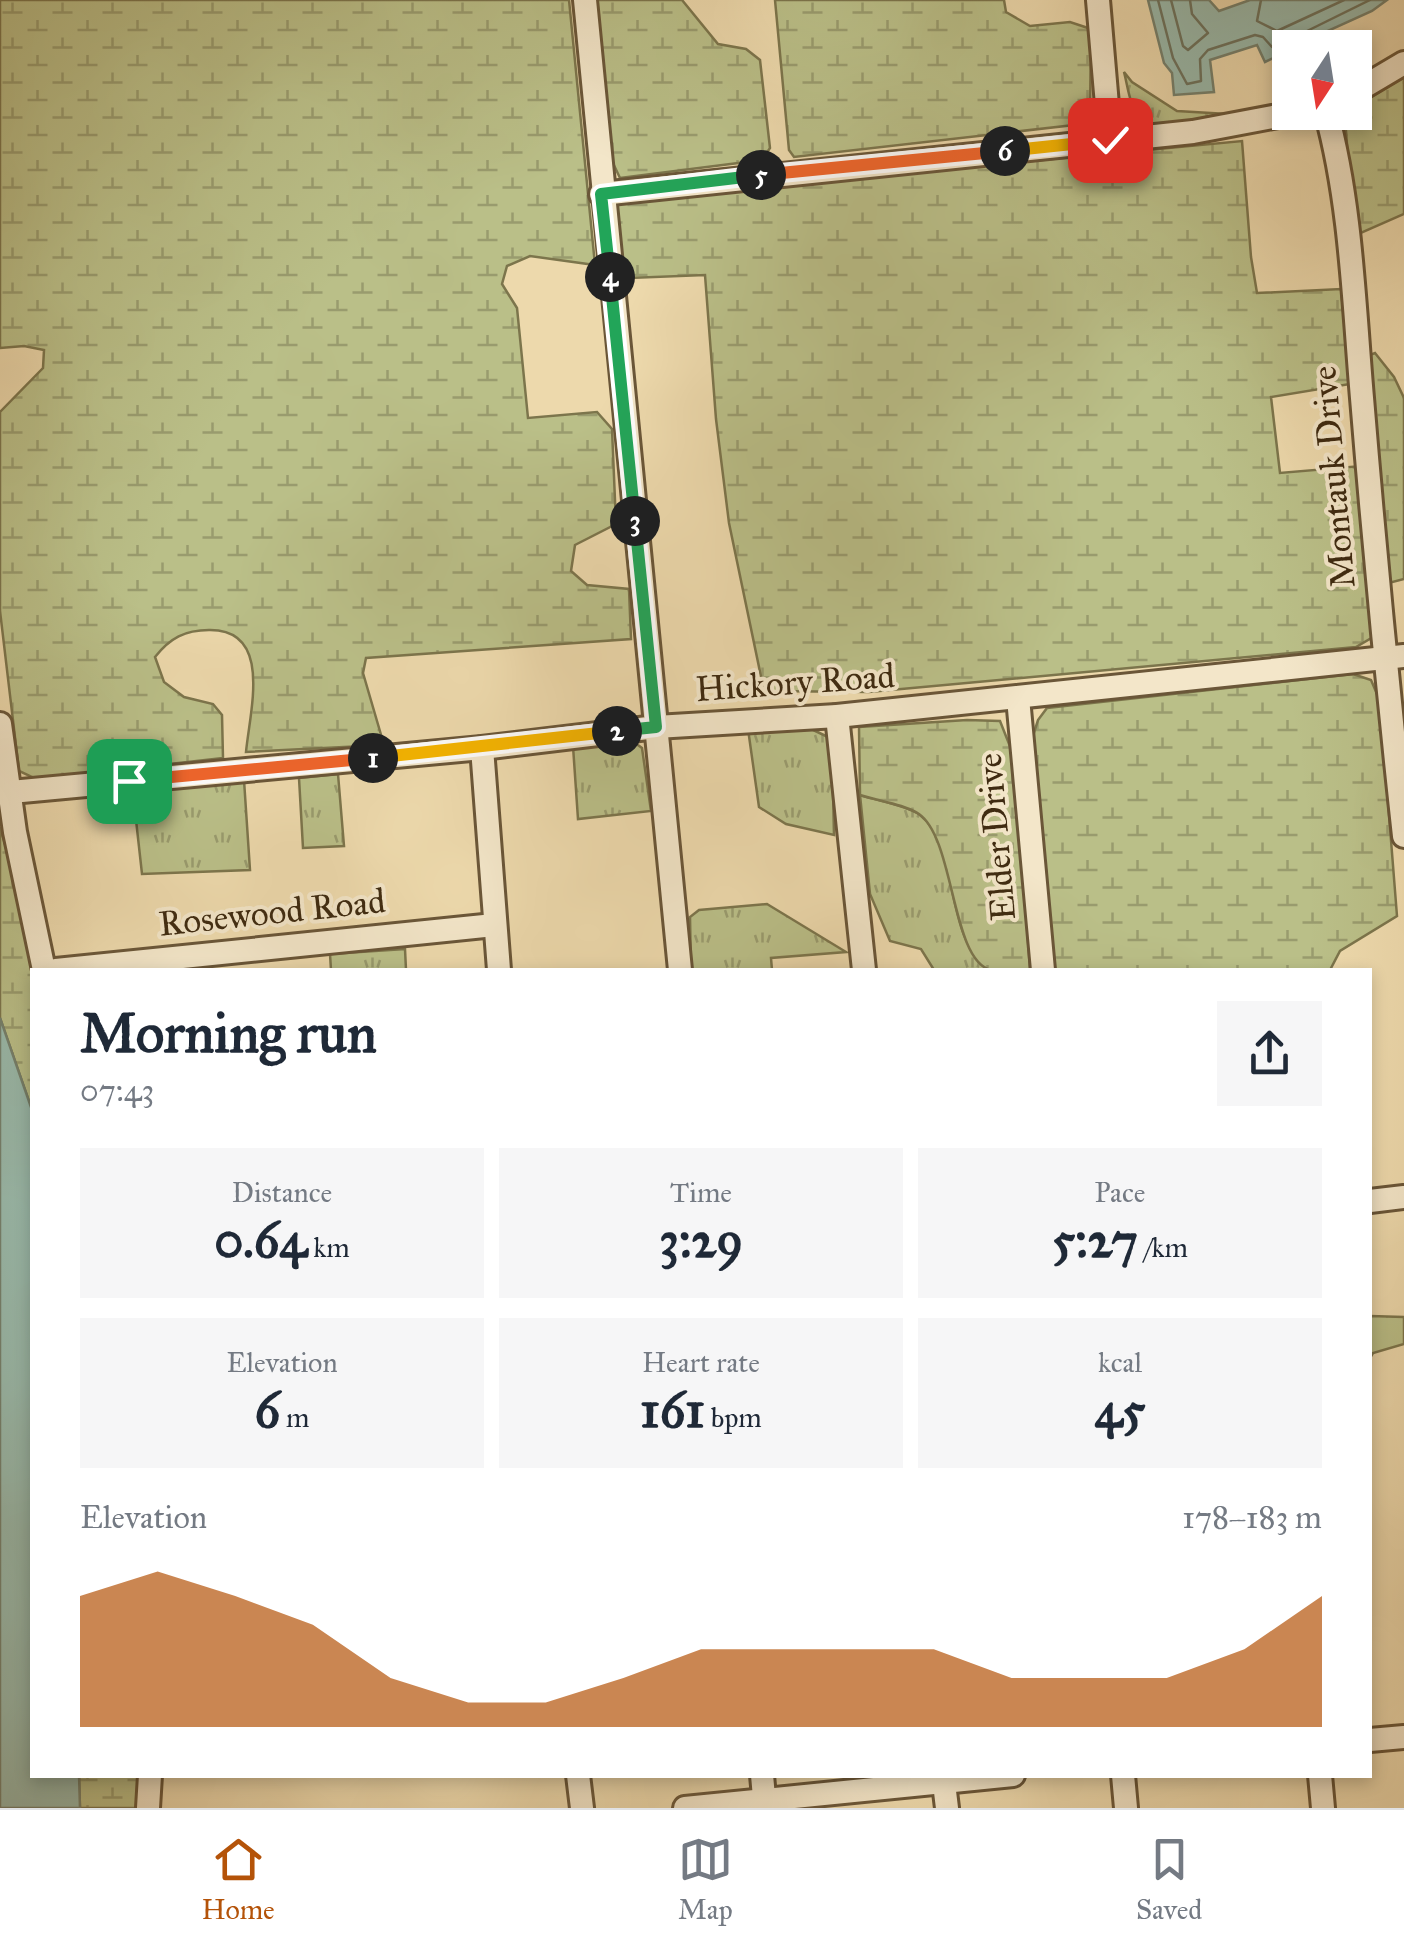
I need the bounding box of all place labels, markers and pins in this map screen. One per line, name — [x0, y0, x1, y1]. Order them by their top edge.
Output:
pin — [1068, 98, 1153, 183]
pin: 6 — [980, 126, 1030, 176]
pin: 5 — [736, 150, 786, 200]
pin: 4 — [585, 252, 635, 302]
pin: 3 — [610, 496, 660, 546]
pin: 2 — [592, 706, 642, 756]
pin: 1 — [348, 733, 398, 783]
pin — [87, 739, 172, 824]

